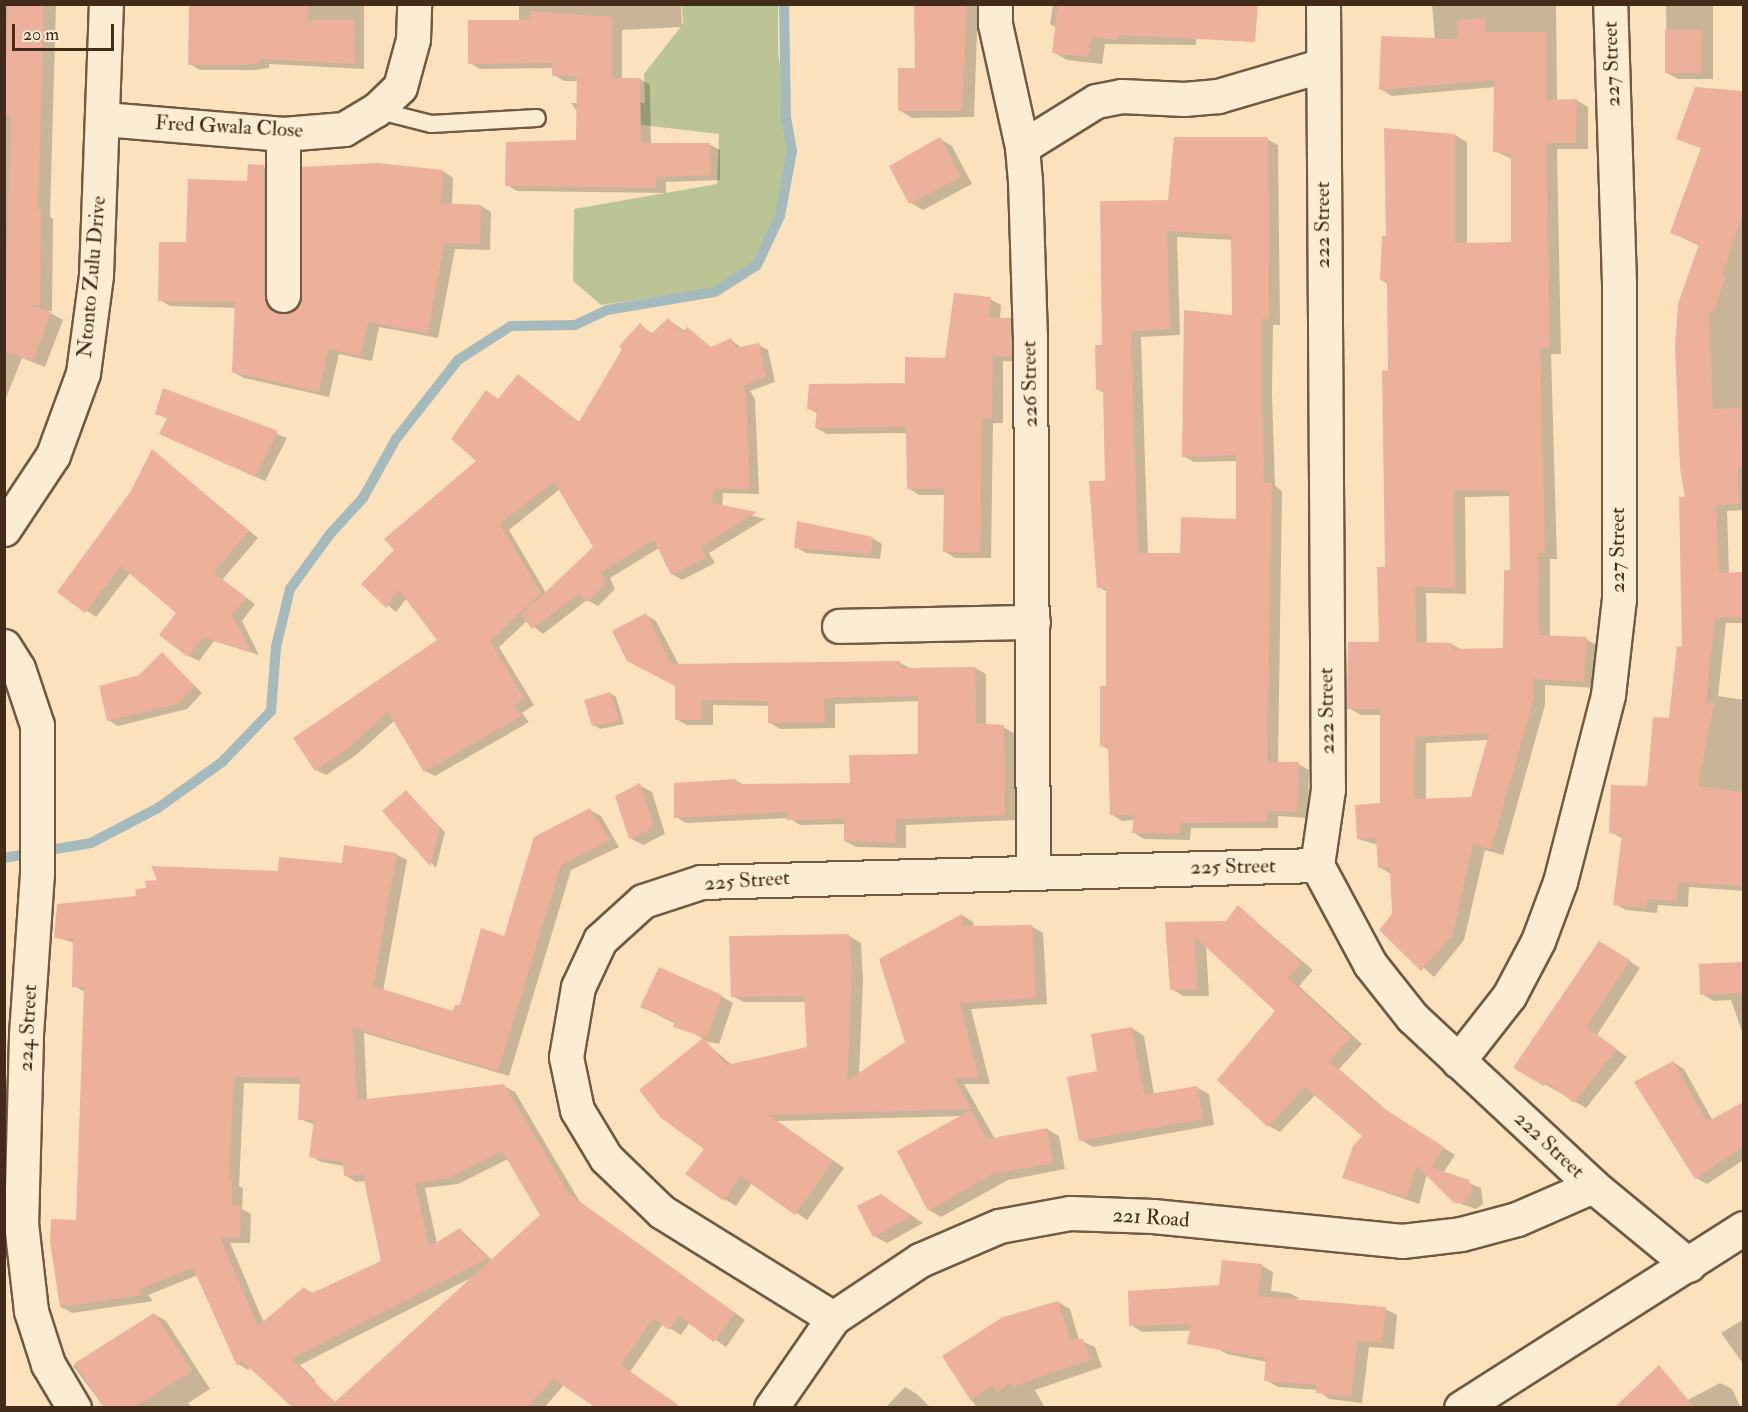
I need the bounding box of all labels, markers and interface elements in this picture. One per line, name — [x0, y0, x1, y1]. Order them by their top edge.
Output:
scale bar — [15, 12, 117, 50]
street label: 227 Street — [1598, 21, 1626, 107]
text: 20 m — [23, 23, 59, 46]
street label: Fred Gwala Close — [154, 111, 304, 143]
street label: 222 Street — [1310, 182, 1336, 268]
street label: Ntonto Zulu Drive — [72, 195, 112, 359]
street label: 226 Street — [1017, 340, 1043, 428]
street label: 227 Street — [1605, 507, 1631, 593]
street label: 222 Street — [1314, 667, 1340, 755]
street label: 225 Street — [1190, 854, 1276, 880]
street label: 225 Street — [703, 865, 791, 897]
street label: 224 Street — [13, 984, 43, 1072]
street label: 222 Street — [1509, 1106, 1589, 1184]
street label: 221 Road — [1112, 1203, 1190, 1233]

